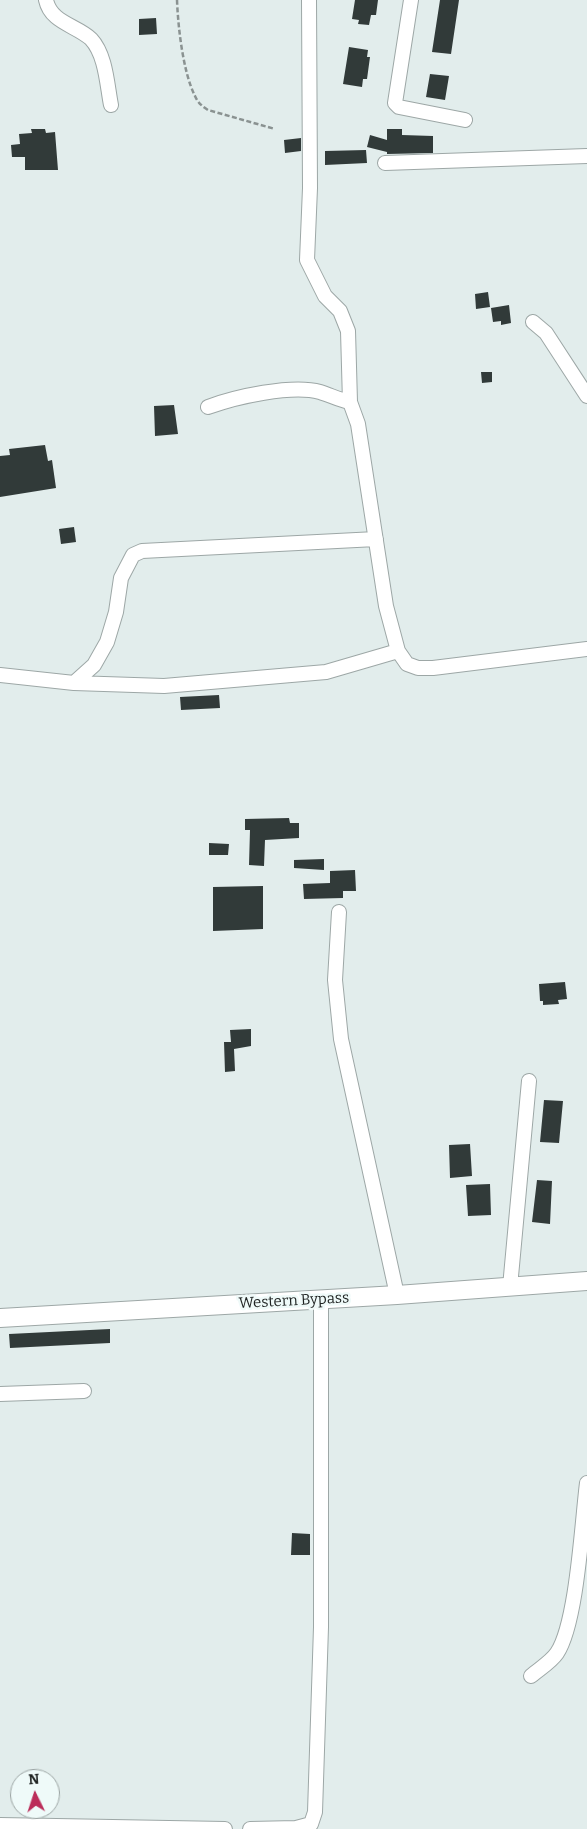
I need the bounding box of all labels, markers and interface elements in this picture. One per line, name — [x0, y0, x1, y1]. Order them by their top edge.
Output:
street label: Western Bypass — [238, 1289, 350, 1313]
north arrow — [10, 1769, 60, 1819]
text: N — [28, 1771, 40, 1788]

